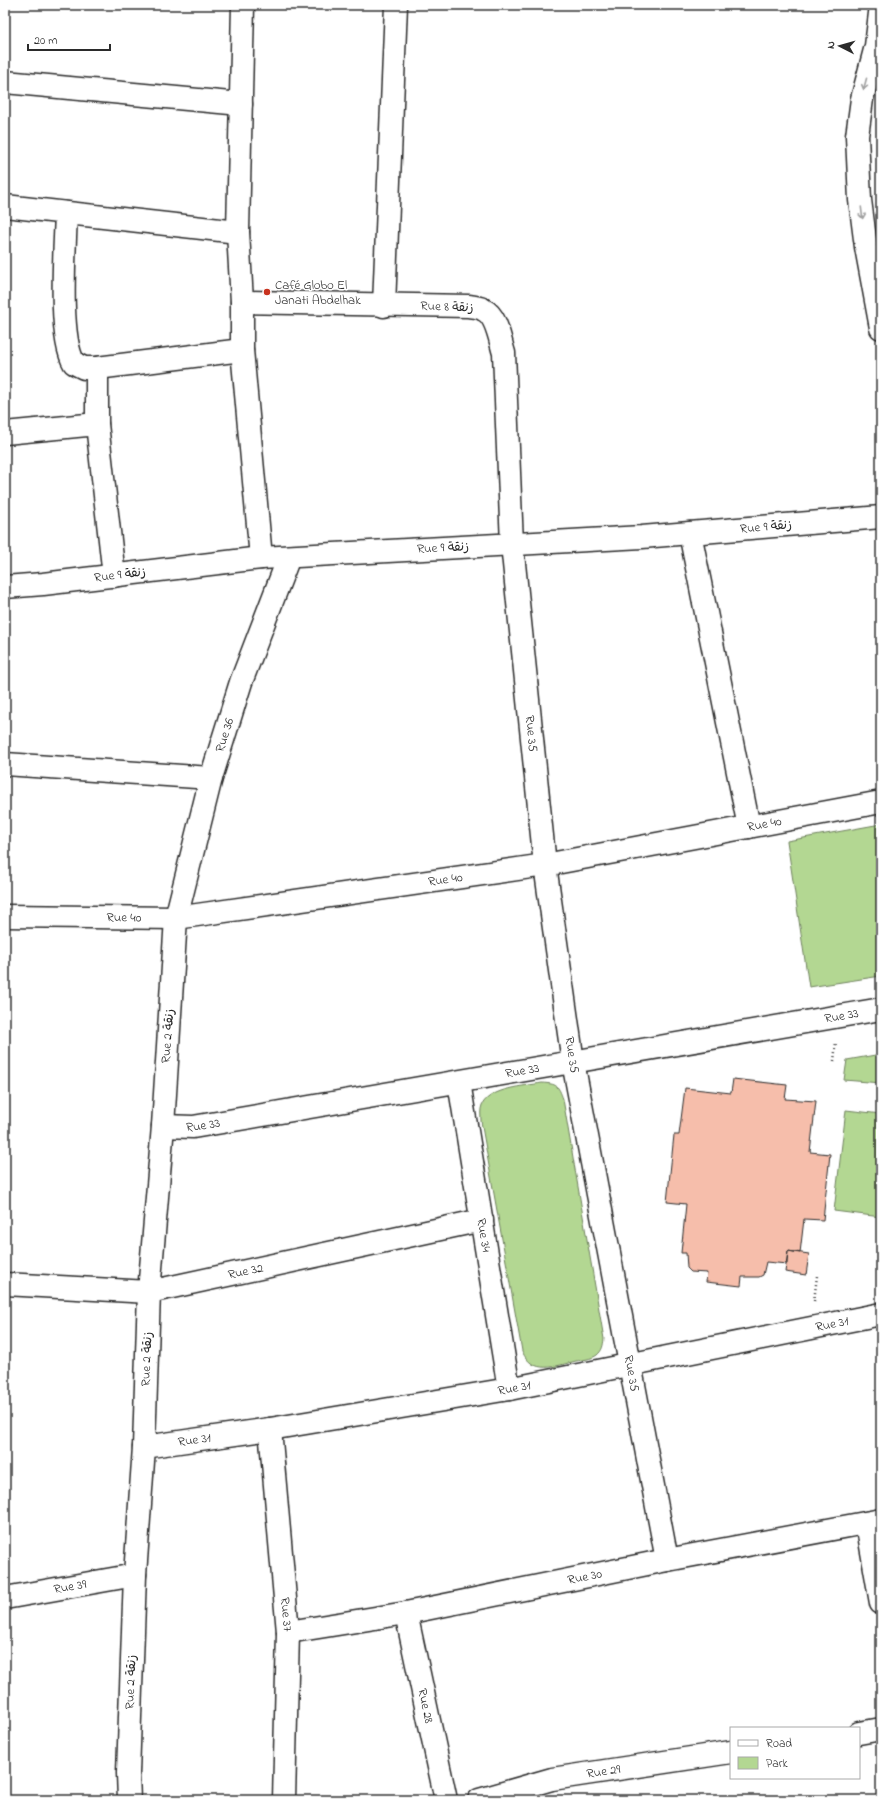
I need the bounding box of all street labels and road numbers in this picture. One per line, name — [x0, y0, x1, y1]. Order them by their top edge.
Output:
street label: Rue 8 زنقة — [420, 297, 474, 317]
street label: Rue 9 زنقة — [739, 515, 793, 539]
street label: Rue 9 زنقة — [416, 537, 470, 559]
street label: Rue 9 زنقة — [93, 562, 147, 588]
street label: Rue 35 — [520, 714, 543, 753]
street label: Rue 36 — [210, 715, 239, 754]
street label: Rue 40 — [746, 811, 784, 836]
street label: Rue 40 — [427, 867, 464, 891]
street label: Rue 40 — [107, 908, 142, 927]
street label: Rue 33 — [823, 1003, 860, 1028]
street label: Rue 2 زنقة — [157, 1008, 179, 1064]
street label: Rue 35 — [560, 1035, 584, 1075]
street label: Rue 33 — [504, 1058, 541, 1083]
street label: Rue 33 — [185, 1113, 221, 1137]
street label: Rue 34 — [472, 1216, 496, 1254]
street label: Rue 32 — [226, 1258, 265, 1284]
street label: Rue 31 — [814, 1311, 850, 1336]
street label: Rue 2 زنقة — [137, 1331, 157, 1387]
street label: Rue 35 — [619, 1354, 645, 1394]
street label: Rue 31 — [496, 1375, 532, 1400]
street label: Rue 31 — [177, 1428, 212, 1452]
street label: Rue 30 — [566, 1564, 604, 1589]
street label: Rue 39 — [52, 1574, 88, 1599]
street label: Rue 37 — [275, 1596, 297, 1633]
street label: Rue 2 زنقة — [121, 1654, 141, 1710]
street label: Rue 28 — [413, 1687, 439, 1725]
street label: Rue 29 — [585, 1759, 622, 1783]

